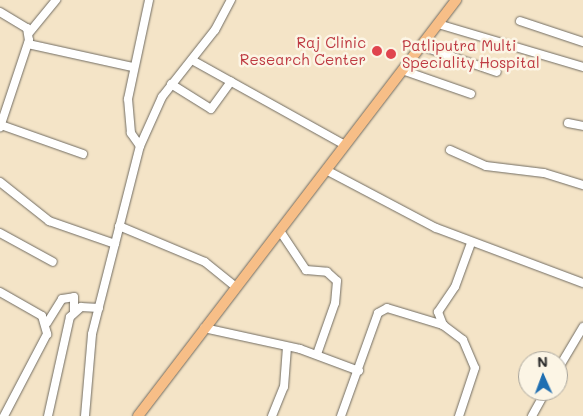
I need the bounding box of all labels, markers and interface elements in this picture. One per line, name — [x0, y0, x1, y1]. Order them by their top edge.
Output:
place label: Raj Clinic Research Center — [240, 33, 366, 68]
place label: Patliputra Multi Speciality Hospital — [402, 36, 540, 71]
marker: Raj Clinic Research Center — [370, 44, 384, 58]
marker: Patliputra Multi Speciality Hospital — [384, 47, 398, 61]
north arrow — [518, 351, 568, 401]
text: N — [537, 352, 548, 371]

